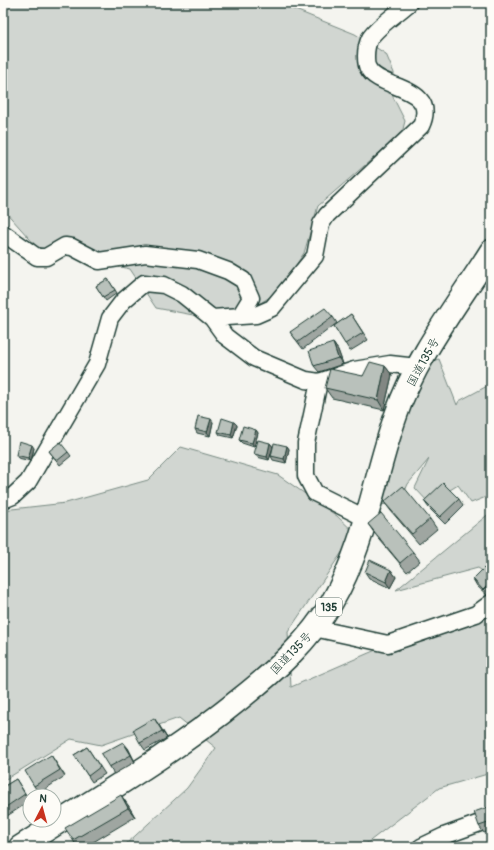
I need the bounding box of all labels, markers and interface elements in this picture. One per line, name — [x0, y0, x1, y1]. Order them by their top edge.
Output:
street label: 国道135号 — [404, 335, 443, 389]
road number: 135 — [316, 598, 342, 616]
street label: 国道135号 — [267, 629, 315, 678]
north arrow — [22, 788, 62, 828]
text: N — [39, 792, 48, 805]

